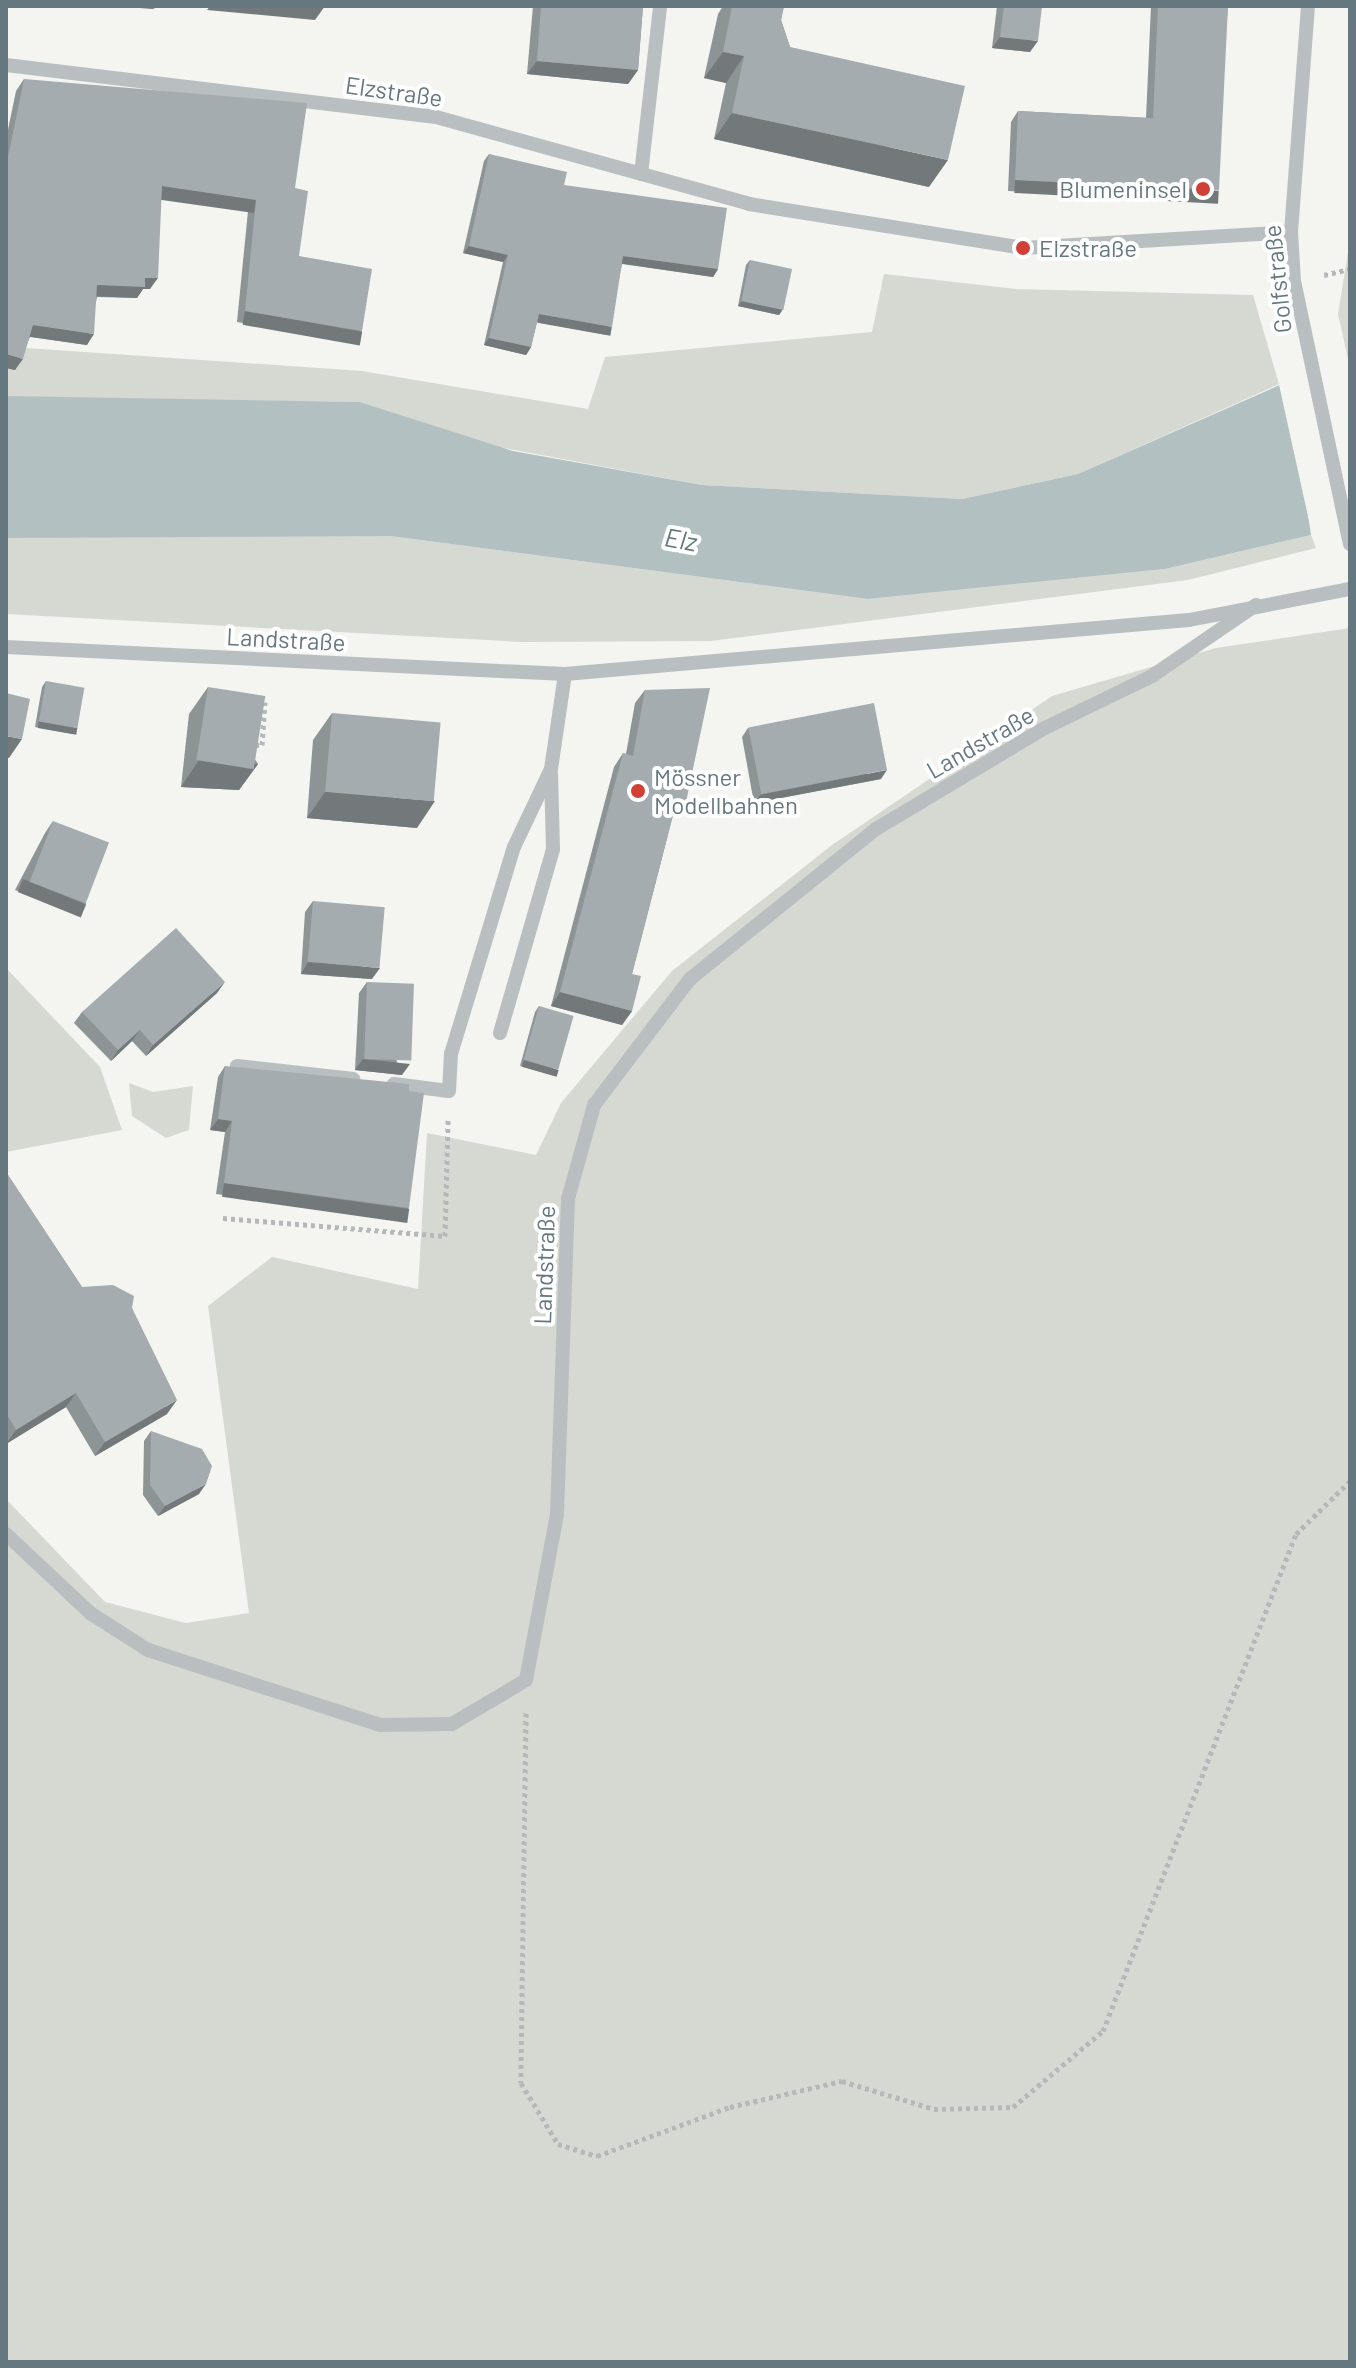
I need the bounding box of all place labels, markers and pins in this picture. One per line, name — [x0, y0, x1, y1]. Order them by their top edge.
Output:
place label: Blumeninsel — [1059, 175, 1187, 203]
marker: Blumeninsel — [1194, 180, 1212, 198]
place label: Elzstraße — [1039, 234, 1137, 262]
marker: Elzstraße — [1014, 239, 1032, 257]
place label: Mössner Modellbahnen — [654, 763, 798, 819]
marker: Mössner Modellbahnen — [629, 782, 647, 800]

